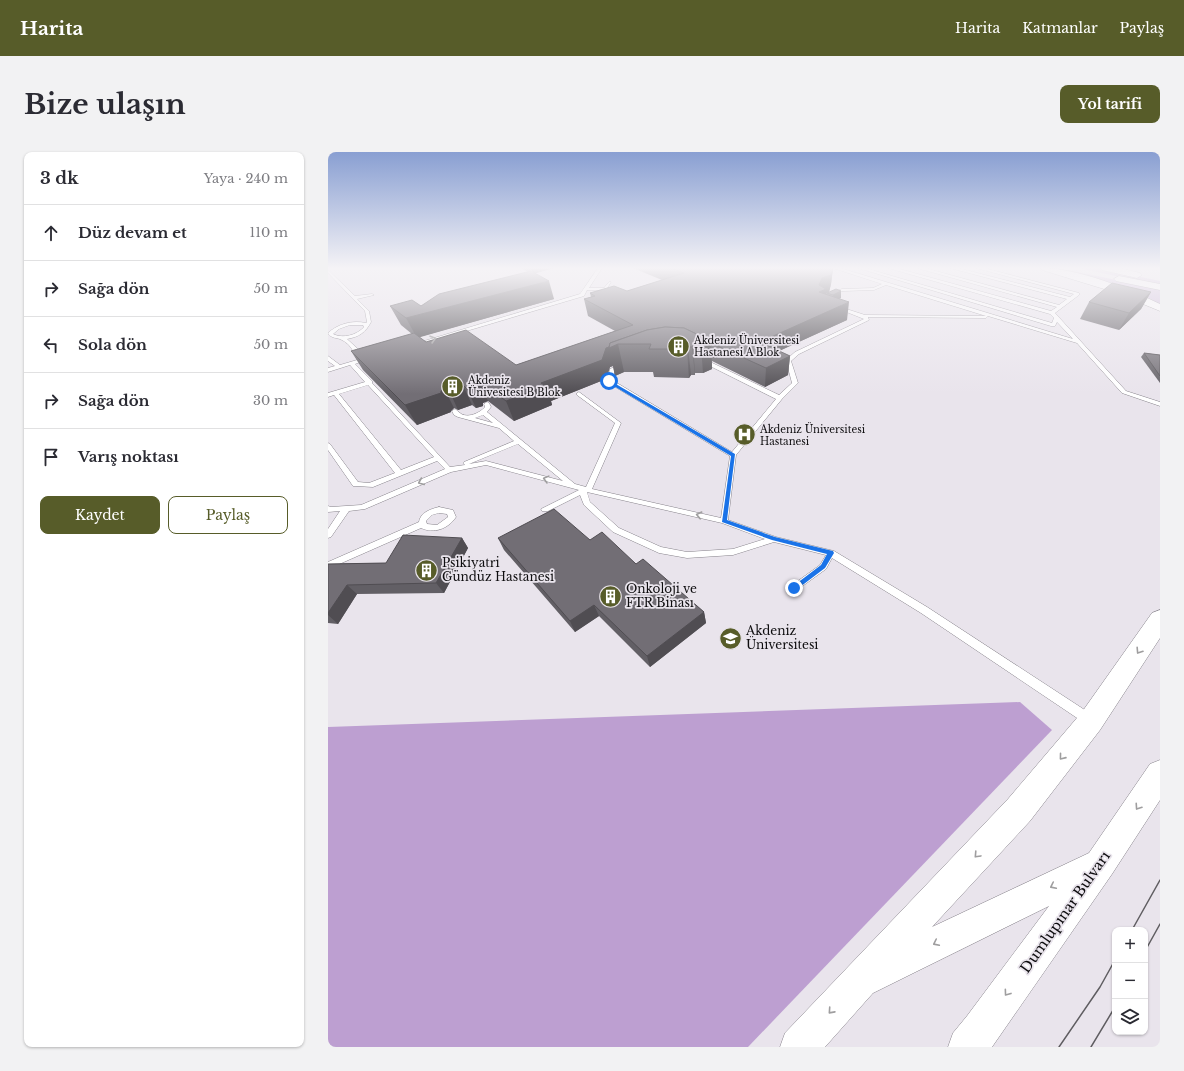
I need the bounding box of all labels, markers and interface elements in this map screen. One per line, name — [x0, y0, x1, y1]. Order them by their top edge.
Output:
text: Harita — [20, 17, 83, 40]
text: Harita — [955, 19, 1000, 37]
text: Katmanlar — [1022, 19, 1098, 37]
text: Paylaş — [1120, 19, 1164, 37]
button: Yol tarifi — [1060, 85, 1160, 123]
text: Bize ulaşın — [24, 87, 186, 122]
text: 3 dk — [40, 168, 78, 189]
text: Yaya · 240 m — [204, 170, 288, 187]
icon: ahead — [40, 222, 62, 244]
text: Düz devam et — [78, 223, 187, 242]
text: 110 m — [249, 224, 288, 241]
icon: right — [40, 278, 62, 300]
text: Sağa dön — [78, 279, 150, 298]
text: 50 m — [254, 280, 288, 297]
building icon: Akdeniz Üniversitesi Hastanesi A Blok — [665, 333, 691, 359]
place label: Akdeniz Üniversitesi Hastanesi A Blok — [693, 333, 800, 359]
icon: left — [40, 334, 62, 356]
text: Sola dön — [78, 335, 147, 354]
one-way arrow — [429, 335, 436, 344]
text: 50 m — [254, 336, 288, 353]
route start — [600, 372, 618, 390]
building icon: Akdeniz Ünivesitesi B Blok — [439, 373, 465, 399]
place label: Akdeniz Ünivesitesi B Blok — [467, 374, 561, 399]
icon: right — [40, 390, 62, 412]
text: Sağa dön — [78, 391, 150, 410]
text: 30 m — [253, 392, 288, 409]
hospital icon: Akdeniz Üniversitesi Hastanesi — [731, 422, 757, 448]
place label: Akdeniz Üniversitesi Hastanesi — [759, 422, 866, 448]
icon: arrive — [40, 446, 62, 468]
text: Varış noktası — [78, 447, 179, 466]
one-way arrow — [542, 475, 549, 484]
one-way arrow — [418, 477, 425, 485]
button: Kaydet — [40, 496, 160, 534]
button: Paylaş — [168, 496, 288, 534]
one-way arrow — [696, 512, 703, 520]
place label: Psikiyatri Gündüz Hastanesi — [442, 555, 554, 584]
building icon: Psikiyatri Gündüz Hastanesi — [413, 557, 439, 583]
route end — [785, 579, 803, 597]
place label: Onkoloji ve FTR Binası — [626, 581, 697, 610]
building icon: Onkoloji ve FTR Binası — [597, 583, 623, 609]
place label: Akdeniz Üniversitesi — [745, 623, 818, 652]
school or university icon: Akdeniz Üniversitesi — [717, 625, 743, 651]
one-way arrow — [1136, 647, 1143, 654]
one-way arrow — [1060, 752, 1067, 759]
one-way arrow — [1136, 803, 1143, 810]
street label: Dumlupınar Bulvarı — [1016, 847, 1114, 976]
one-way arrow — [974, 850, 982, 858]
one-way arrow — [1050, 881, 1057, 889]
map controls — [1112, 927, 1148, 1035]
button: + — [1112, 927, 1148, 963]
one-way arrow — [933, 938, 941, 946]
button: − — [1112, 963, 1148, 999]
one-way arrow — [1004, 989, 1012, 996]
button: layers — [1112, 999, 1148, 1035]
one-way arrow — [829, 1006, 836, 1014]

